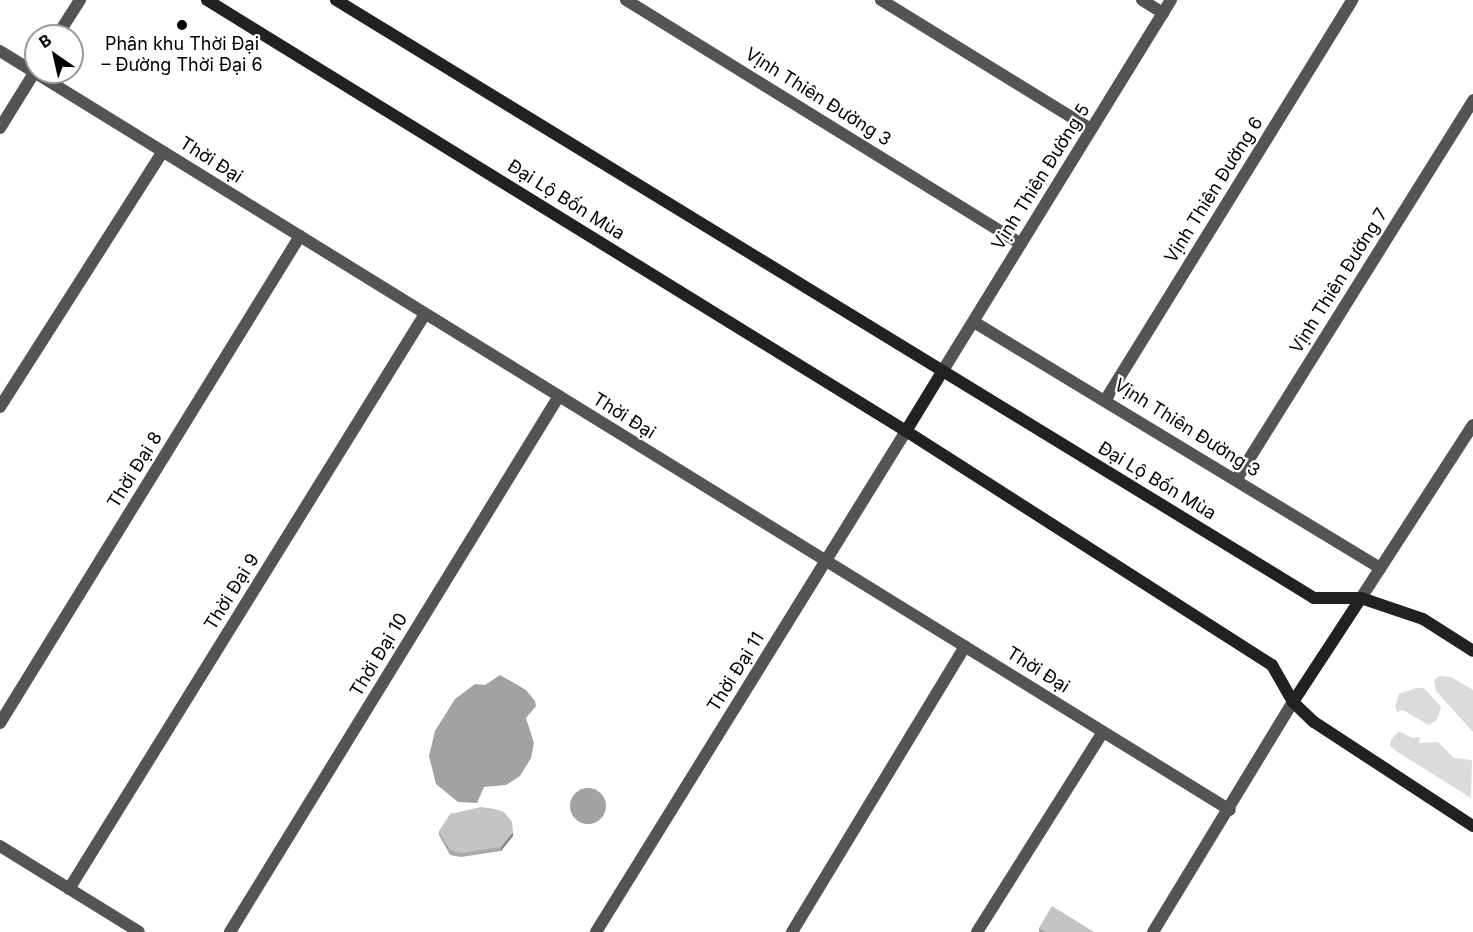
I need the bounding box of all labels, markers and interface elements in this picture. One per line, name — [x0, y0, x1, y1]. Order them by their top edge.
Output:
marker: Phân khu Thời Đại – Đường Thời Đại 6 — [175, 18, 189, 32]
north arrow — [24, 24, 84, 84]
text: B — [35, 29, 55, 52]
place label: Phân khu Thời Đại – Đường Thời Đại 6 — [101, 34, 263, 76]
street label: Vịnh Thiên Đường 3 — [741, 43, 895, 151]
street label: Vịnh Thiên Đường 5 — [987, 100, 1095, 254]
street label: Vịnh Thiên Đường 6 — [1160, 113, 1268, 267]
street label: Thời Đại — [176, 132, 246, 188]
street label: Đại Lộ Bốn Mùa — [504, 155, 628, 245]
street label: Vịnh Thiên Đường 7 — [1286, 204, 1392, 358]
street label: Vịnh Thiên Đường 3 — [1110, 374, 1264, 482]
street label: Thời Đại — [589, 388, 659, 444]
street label: Thời Đại 8 — [103, 428, 167, 512]
street label: Đại Lộ Bốn Mùa — [1094, 437, 1220, 525]
street label: Thời Đại 9 — [200, 550, 264, 634]
street label: Thời Đại 10 — [346, 609, 412, 701]
street label: Thời Đại 11 — [703, 628, 769, 716]
street label: Thời Đại — [1003, 642, 1073, 698]

